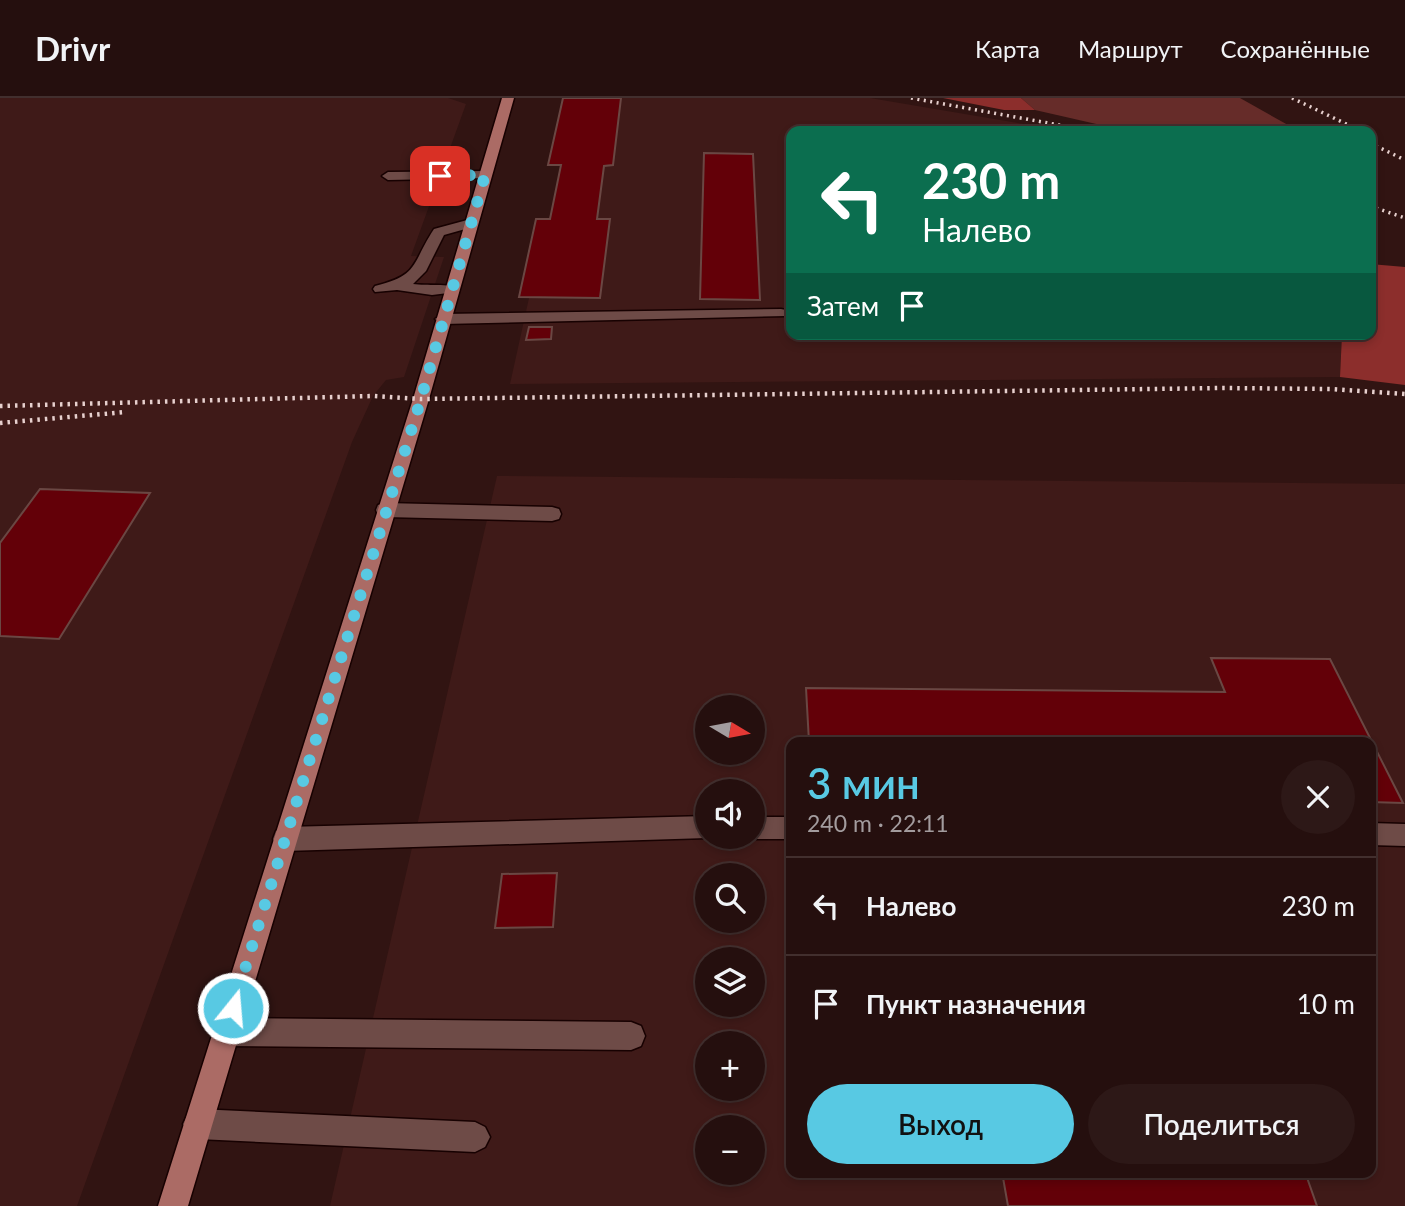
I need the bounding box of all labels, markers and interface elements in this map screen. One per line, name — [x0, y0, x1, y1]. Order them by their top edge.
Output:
text: Drivr — [35, 28, 110, 68]
text: Карта — [975, 34, 1040, 63]
text: Маршрут — [1078, 34, 1183, 63]
text: Сохранённые — [1221, 34, 1370, 63]
pin — [410, 146, 470, 206]
text: 230 m — [922, 151, 1060, 209]
icon: left — [807, 154, 898, 245]
icon: arrive — [421, 157, 459, 195]
text: Налево — [922, 210, 1032, 249]
icon: arrive — [893, 287, 931, 325]
text: Затем — [807, 290, 879, 322]
north arrow — [695, 695, 765, 765]
map controls — [695, 695, 765, 1185]
text: 3 мин — [807, 758, 920, 808]
button: close — [1281, 760, 1355, 834]
button: sound — [695, 779, 765, 849]
text: 240 m · 22:11 — [807, 809, 949, 837]
button: search — [695, 863, 765, 933]
icon: left — [807, 887, 845, 925]
text: Налево — [866, 890, 956, 922]
text: 230 m — [1282, 890, 1355, 922]
button: layers — [695, 947, 765, 1017]
position arrow — [196, 971, 270, 1045]
icon: arrive — [807, 985, 845, 1023]
text: Пункт назначения — [866, 988, 1086, 1020]
text: 10 m — [1297, 988, 1355, 1020]
button: + — [695, 1031, 765, 1101]
button: Выход — [807, 1084, 1074, 1164]
button: Поделиться — [1088, 1084, 1355, 1164]
button: − — [695, 1115, 765, 1185]

